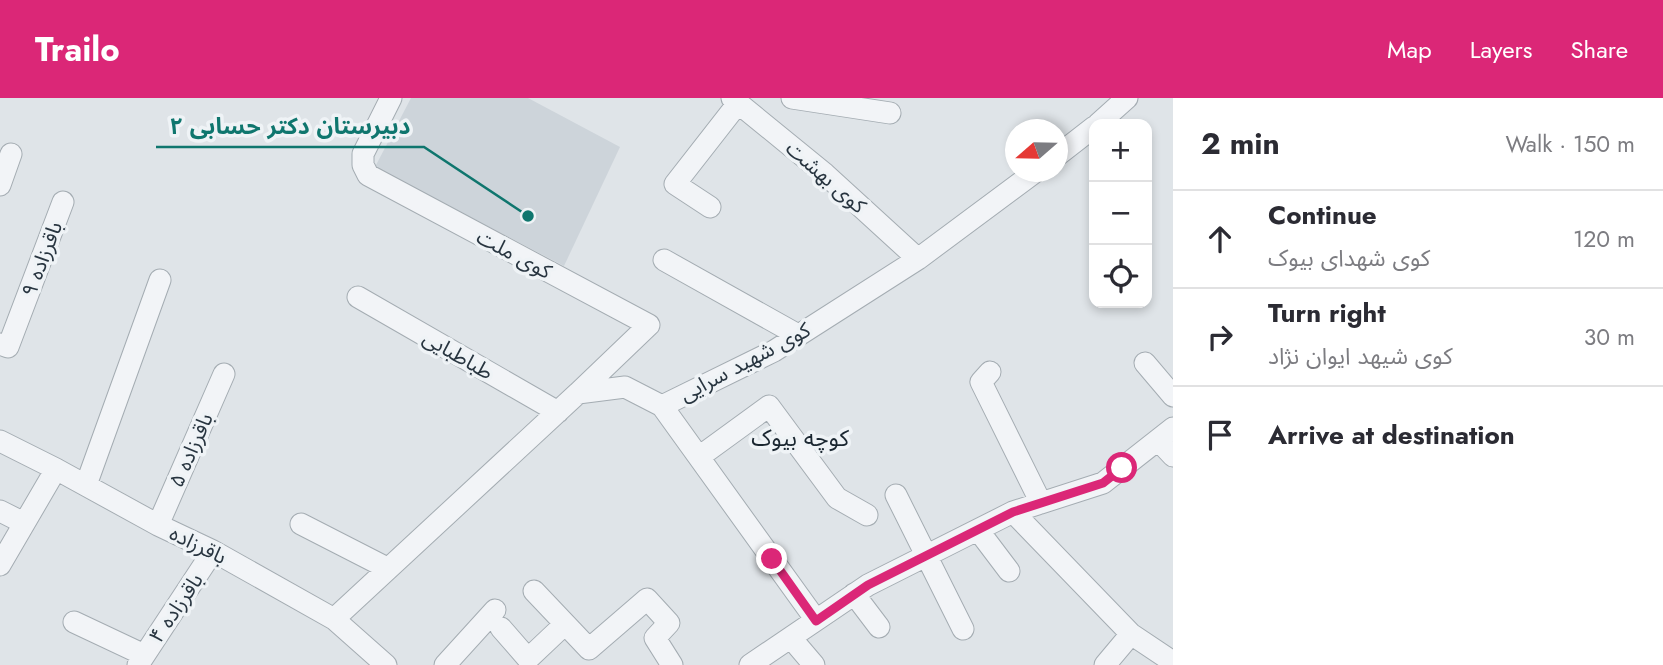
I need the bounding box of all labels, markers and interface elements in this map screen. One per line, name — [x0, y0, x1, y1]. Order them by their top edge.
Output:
text: Trailo — [35, 26, 120, 73]
text: Map — [1387, 32, 1432, 67]
text: Layers — [1470, 32, 1532, 67]
text: Share — [1570, 32, 1628, 67]
callout: دبیرستان دکتر حسابی ۲ — [156, 103, 424, 147]
text: دبیرستان دکتر حسابی ۲ — [170, 109, 410, 143]
north arrow — [1005, 119, 1068, 182]
map controls — [1089, 119, 1152, 308]
button: + — [1089, 119, 1152, 182]
text: 2 min — [1201, 122, 1280, 165]
text: Walk · 150 m — [1505, 127, 1635, 161]
street label: کوی بهشت — [779, 134, 873, 221]
button: − — [1089, 182, 1152, 245]
text: Continue — [1268, 196, 1377, 234]
street label: باقرزاده ۹ — [14, 217, 70, 301]
icon: ahead — [1201, 220, 1239, 258]
street label: کوی ملت — [471, 222, 557, 286]
text: 120 m — [1573, 222, 1635, 256]
text: کوی شهدای بیوک — [1268, 241, 1430, 275]
button: locate — [1089, 245, 1152, 308]
text: Turn right — [1268, 294, 1386, 332]
street label: کوی شهید سرایی — [674, 315, 816, 409]
icon: right — [1201, 318, 1239, 356]
text: 30 m — [1584, 320, 1635, 354]
street label: طباطبایی — [417, 323, 499, 387]
text: کوی شیهد ایوان نژاد — [1268, 339, 1453, 373]
street label: باقرزاده ۵ — [161, 408, 221, 492]
icon: arrive — [1201, 416, 1239, 454]
text: Arrive at destination — [1268, 416, 1515, 454]
district label: کوچه بیوک — [751, 421, 849, 455]
route start — [1106, 452, 1137, 483]
street label: باقرزاده — [164, 518, 232, 572]
route end — [756, 543, 787, 574]
street label: باقرزاده ۴ — [142, 567, 210, 649]

